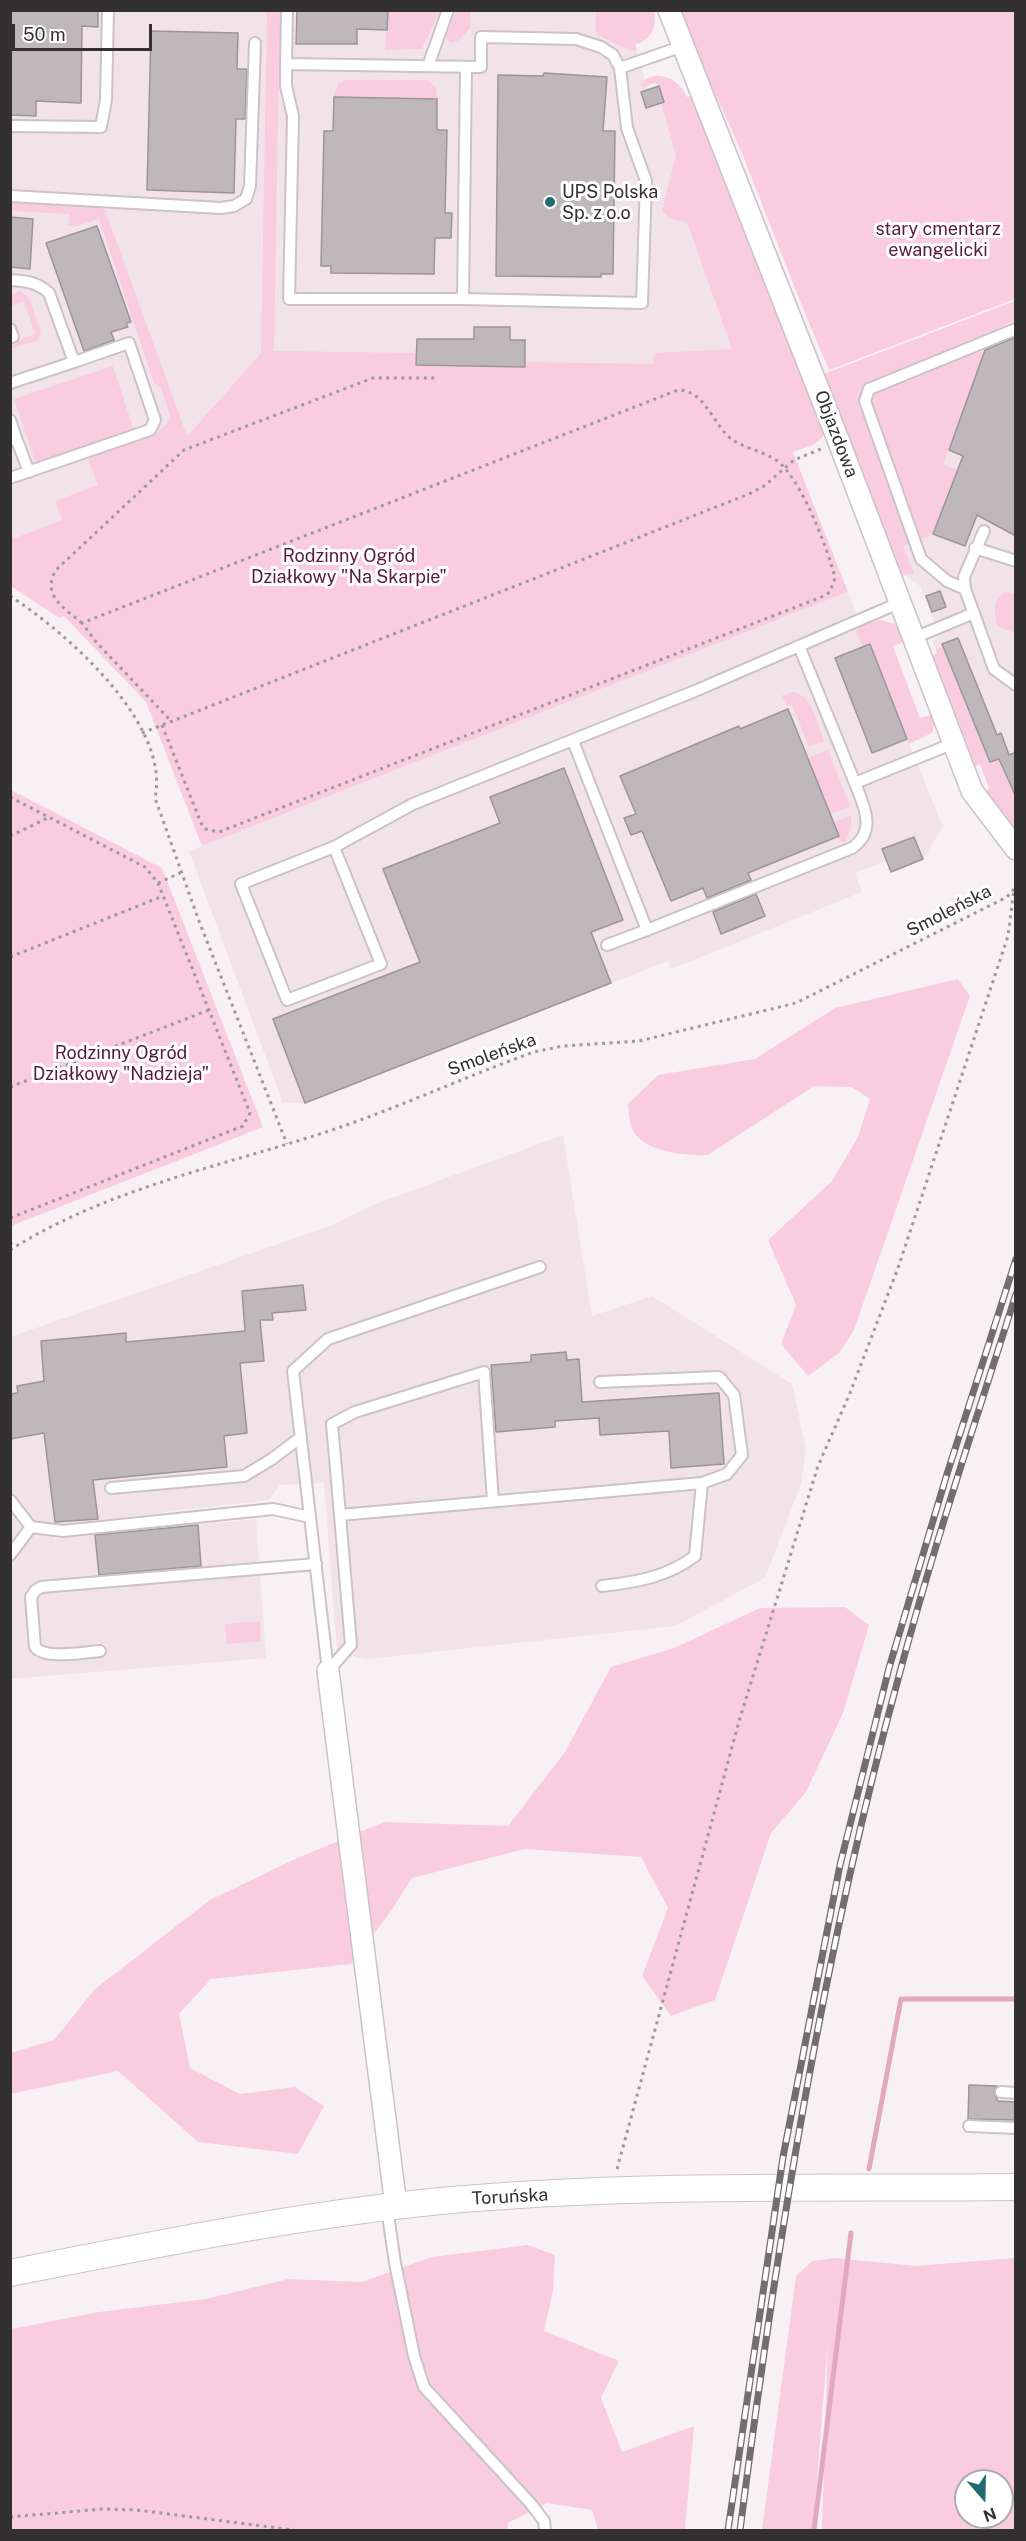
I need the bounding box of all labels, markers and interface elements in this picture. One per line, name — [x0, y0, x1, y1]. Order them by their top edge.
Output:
scale bar — [15, 12, 154, 50]
text: 50 m — [23, 24, 66, 45]
place label: UPS Polska Sp. z o.o — [562, 181, 658, 224]
marker: UPS Polska Sp. z o.o — [543, 195, 557, 209]
park label: stary cmentarz ewangelicki — [875, 218, 1001, 260]
street label: Objazdowa — [809, 387, 863, 481]
park label: Rodzinny Ogród Działkowy "Na Skarpie" — [251, 545, 447, 588]
street label: Smoleńska — [903, 880, 995, 942]
street label: Smoleńska — [445, 1029, 539, 1081]
park label: Rodzinny Ogród Działkowy "Nadzieja" — [33, 1042, 209, 1084]
street label: Toruńska — [471, 2184, 549, 2210]
north arrow — [954, 2469, 1014, 2529]
text: N — [981, 2503, 999, 2526]

